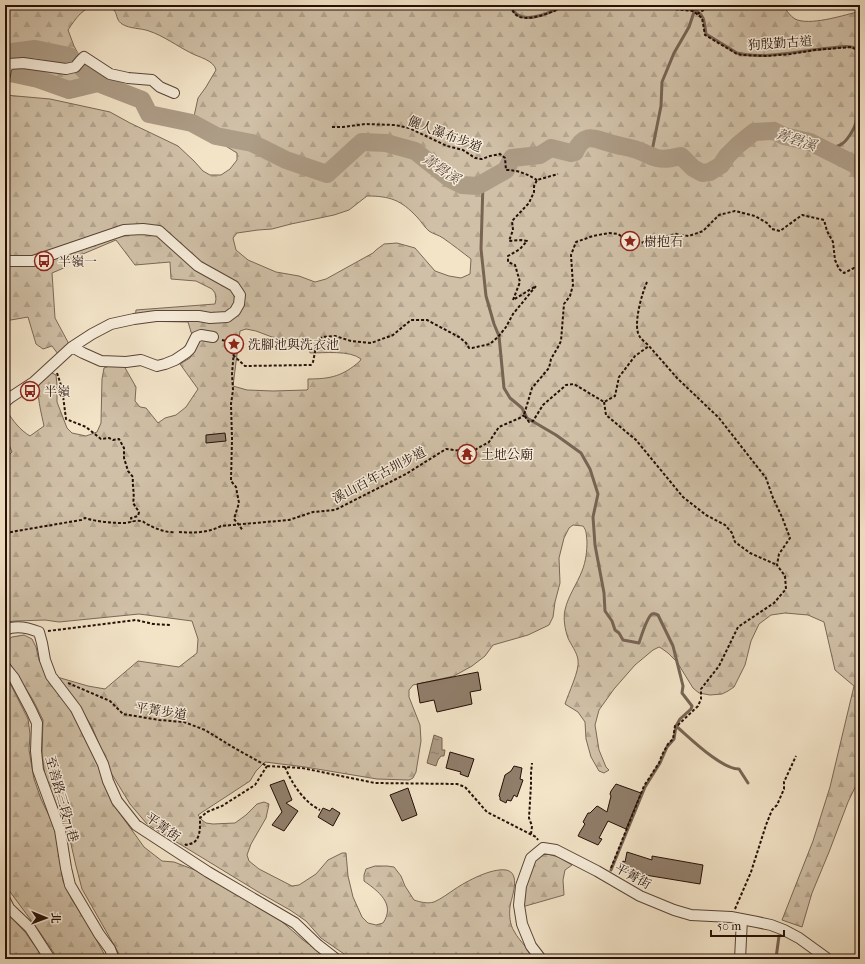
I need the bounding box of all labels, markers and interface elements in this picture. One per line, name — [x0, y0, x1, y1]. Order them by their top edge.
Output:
street label: 狗殷勤古道 — [747, 33, 813, 53]
street label: 儷人瀑布步道 — [406, 113, 484, 155]
water label: 菁礐溪 — [773, 125, 821, 155]
water label: 菁礐溪 — [419, 150, 465, 189]
place icon: 樹抱石 — [619, 230, 641, 252]
place label: 樹抱石 — [644, 234, 683, 249]
bus stop icon: 半嶺一 — [33, 250, 55, 272]
place label: 半嶺一 — [58, 254, 97, 269]
place icon: 洗腳池與洗衣池 — [223, 333, 245, 355]
place label: 洗腳池與洗衣池 — [248, 337, 339, 352]
bus stop icon: 半嶺 — [19, 380, 41, 402]
place label: 半嶺 — [44, 384, 70, 399]
temple icon: 土地公廟 — [456, 443, 478, 465]
street label: 溪山百年古圳步道 — [330, 444, 428, 506]
place label: 土地公廟 — [481, 447, 533, 462]
street label: 平菁步道 — [134, 700, 188, 722]
street label: 至善路三段71巷 — [43, 754, 81, 844]
street label: 平菁街 — [143, 810, 183, 844]
street label: 平菁街 — [612, 860, 654, 892]
north arrow — [26, 898, 66, 938]
scale bar — [711, 912, 784, 938]
text: 北 — [49, 913, 62, 924]
text: 50 m — [717, 919, 741, 933]

